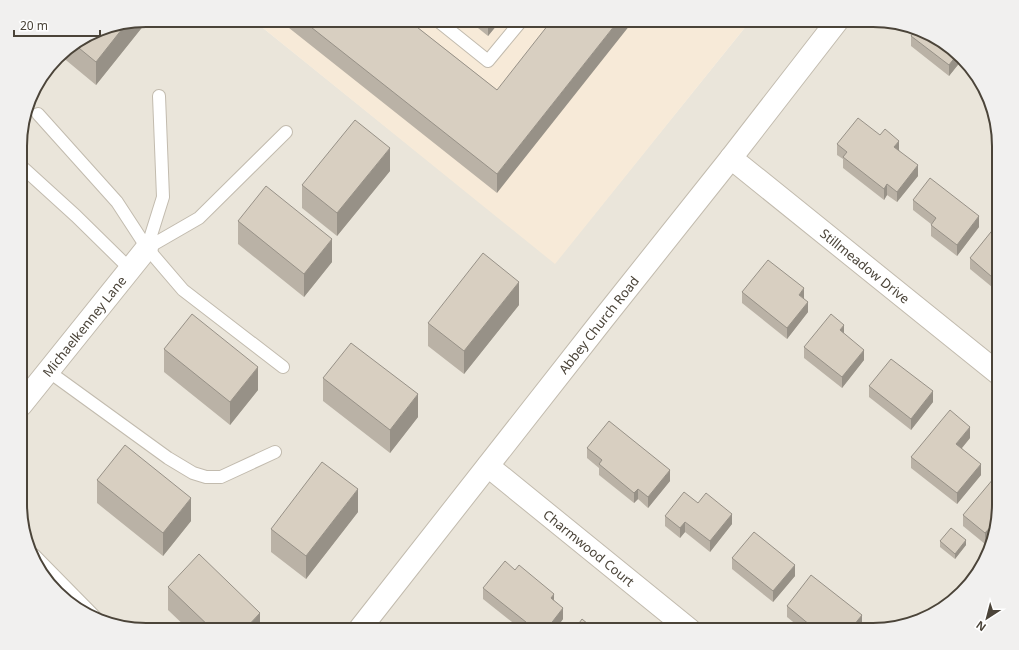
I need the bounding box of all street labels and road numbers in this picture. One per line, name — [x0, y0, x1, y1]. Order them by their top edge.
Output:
street label: Stillmeadow Drive — [816, 224, 913, 307]
street label: Michaelkenney Lane — [38, 272, 130, 380]
street label: Abbey Church Road — [554, 272, 643, 377]
street label: Charmwood Court — [540, 505, 639, 591]

